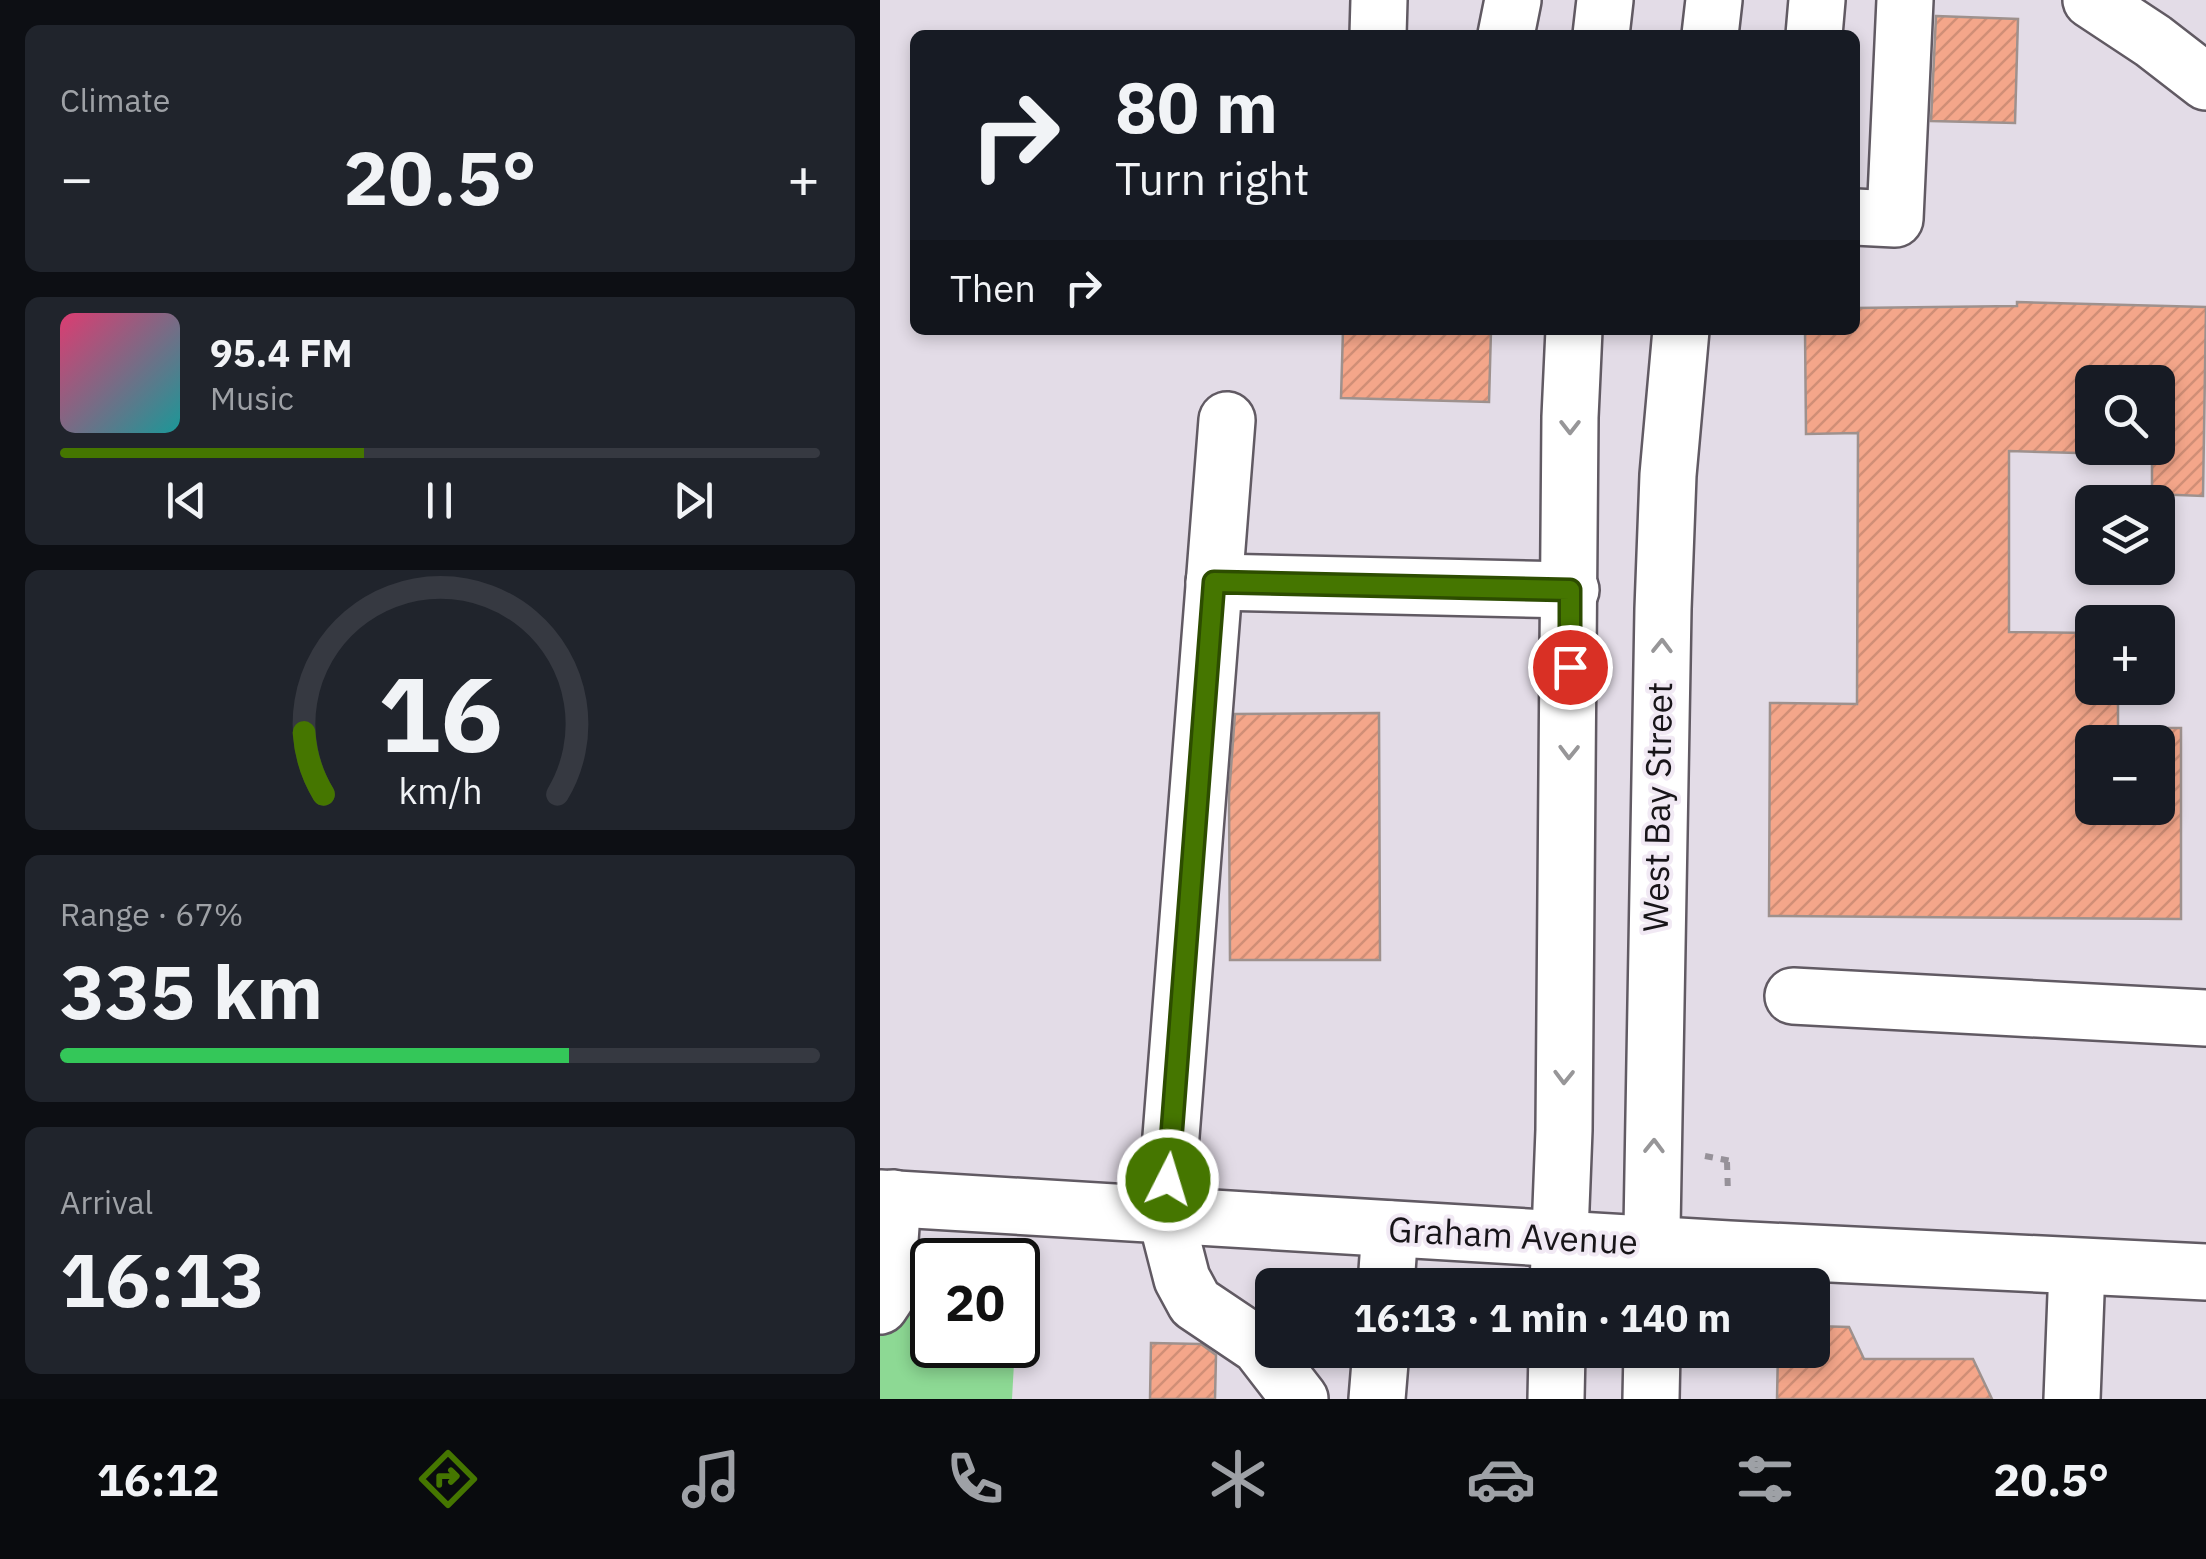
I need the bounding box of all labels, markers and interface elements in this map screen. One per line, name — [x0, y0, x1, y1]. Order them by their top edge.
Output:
text: 80 m — [1115, 61, 1278, 152]
icon: right — [950, 70, 1080, 200]
text: Climate — [60, 79, 170, 121]
text: 20.5° — [343, 128, 537, 226]
text: − — [60, 142, 93, 213]
text: + — [787, 142, 820, 213]
text: Turn right — [1115, 149, 1310, 207]
icon: right — [1056, 260, 1111, 315]
text: Then — [950, 263, 1036, 312]
text: 95.4 FM — [210, 328, 353, 377]
map controls — [2075, 365, 2175, 825]
button: search — [2075, 365, 2175, 465]
text: Music — [210, 377, 294, 419]
one-way arrow — [1560, 420, 1581, 436]
icon: previous — [159, 473, 214, 528]
icon: pause — [412, 473, 467, 528]
icon: next — [666, 473, 721, 528]
button: layers — [2075, 485, 2175, 585]
button: + — [2075, 605, 2175, 705]
pin — [1528, 625, 1613, 710]
one-way arrow — [1651, 638, 1672, 654]
icon: arrive — [1543, 640, 1598, 695]
text: 16 — [378, 645, 502, 781]
street label: West Bay Street — [1632, 681, 1682, 933]
button: − — [2075, 725, 2175, 825]
one-way arrow — [1558, 745, 1579, 761]
text: km/h — [398, 767, 482, 814]
text: Range · 67% — [60, 893, 243, 935]
text: 335 km — [60, 942, 323, 1040]
one-way arrow — [1554, 1070, 1575, 1086]
position arrow — [1116, 1128, 1220, 1232]
one-way arrow — [1643, 1138, 1664, 1154]
text: Arrival — [60, 1181, 153, 1223]
street label: Graham Avenue — [1387, 1205, 1639, 1265]
text: 16:13 — [60, 1230, 265, 1328]
speed limit sign: 20 — [910, 1238, 1040, 1368]
text: 16:13 · 1 min · 140 m — [1354, 1293, 1731, 1342]
icon: directions — [413, 1444, 483, 1514]
icon: music — [676, 1444, 746, 1514]
icon: phone — [940, 1444, 1010, 1514]
icon: climate — [1203, 1444, 1273, 1514]
icon: car — [1466, 1444, 1536, 1514]
icon: filters — [1730, 1444, 1800, 1514]
text: 16:12 — [97, 1450, 220, 1508]
text: 20.5° — [1993, 1450, 2109, 1508]

